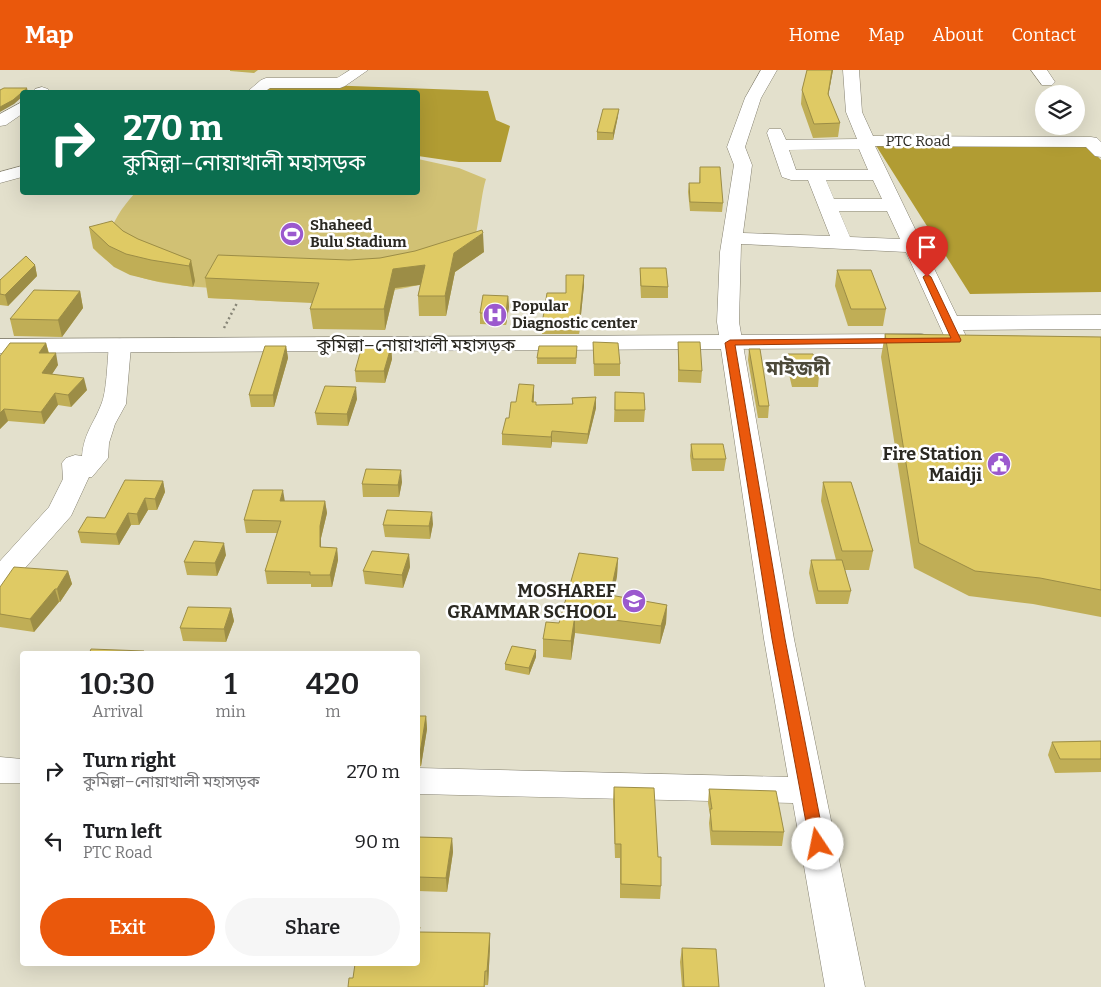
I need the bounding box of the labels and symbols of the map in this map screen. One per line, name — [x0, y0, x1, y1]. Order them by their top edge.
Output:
street label: PTC Road — [885, 132, 951, 150]
place label: Shaheed Bulu Stadium — [310, 216, 407, 251]
sports icon: Shaheed Bulu Stadium — [279, 221, 305, 247]
pin — [906, 226, 948, 277]
place label: Popular Diagnostic center — [512, 297, 637, 332]
hospital icon: Popular Diagnostic center — [482, 302, 508, 328]
street label: কুমিল্লা–নোয়াখালী মহাসড়ক — [316, 334, 516, 356]
district label: মাইজদী — [765, 356, 830, 380]
place label: Fire Station Maidji — [883, 443, 982, 486]
public building icon: Fire Station Maidji — [986, 451, 1012, 477]
place label: MOSHAREF GRAMMAR SCHOOL — [447, 580, 616, 623]
school or university icon: MOSHAREF GRAMMAR SCHOOL — [621, 588, 647, 614]
position arrow — [791, 817, 843, 869]

